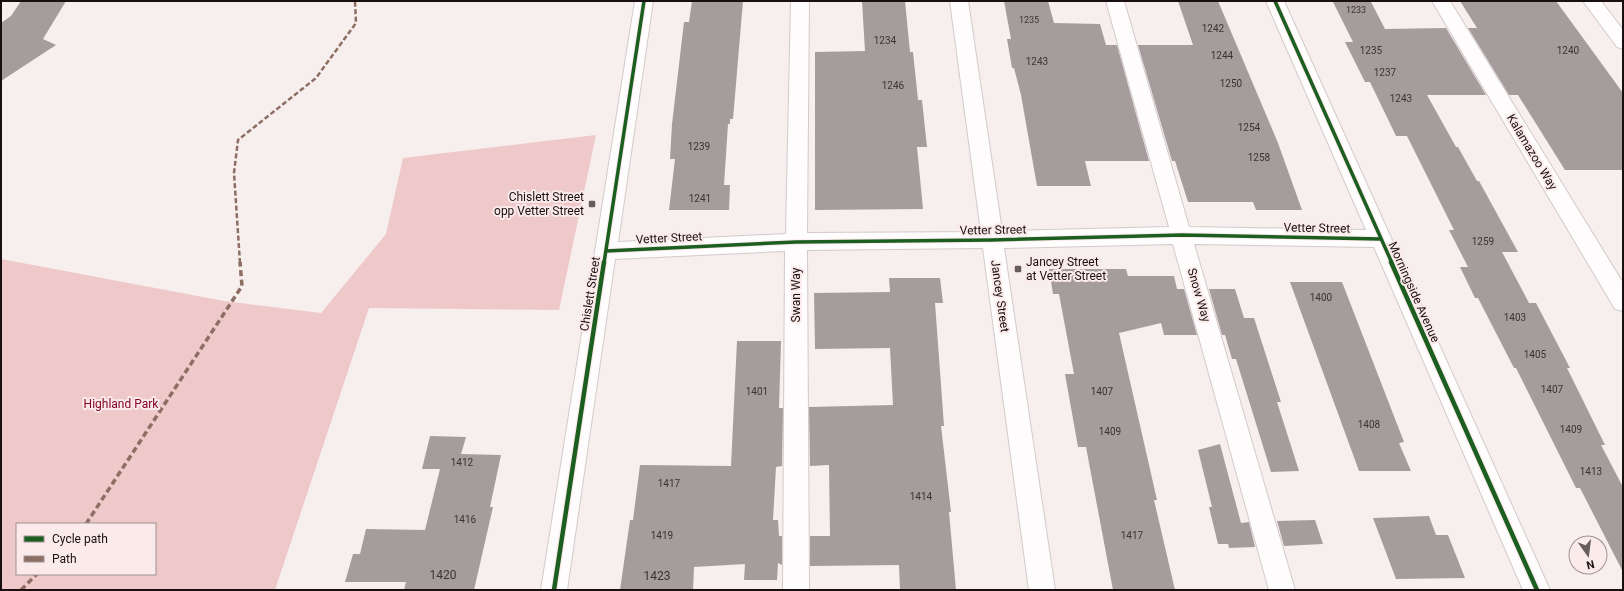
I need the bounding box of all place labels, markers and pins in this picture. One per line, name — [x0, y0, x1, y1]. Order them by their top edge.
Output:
place label: Chislett Street opp Vetter Street — [494, 190, 584, 218]
marker: Chislett Street opp Vetter Street — [587, 199, 597, 209]
place label: Jancey Street at Vetter Street — [1026, 255, 1106, 283]
marker: Jancey Street at Vetter Street — [1013, 264, 1023, 274]

